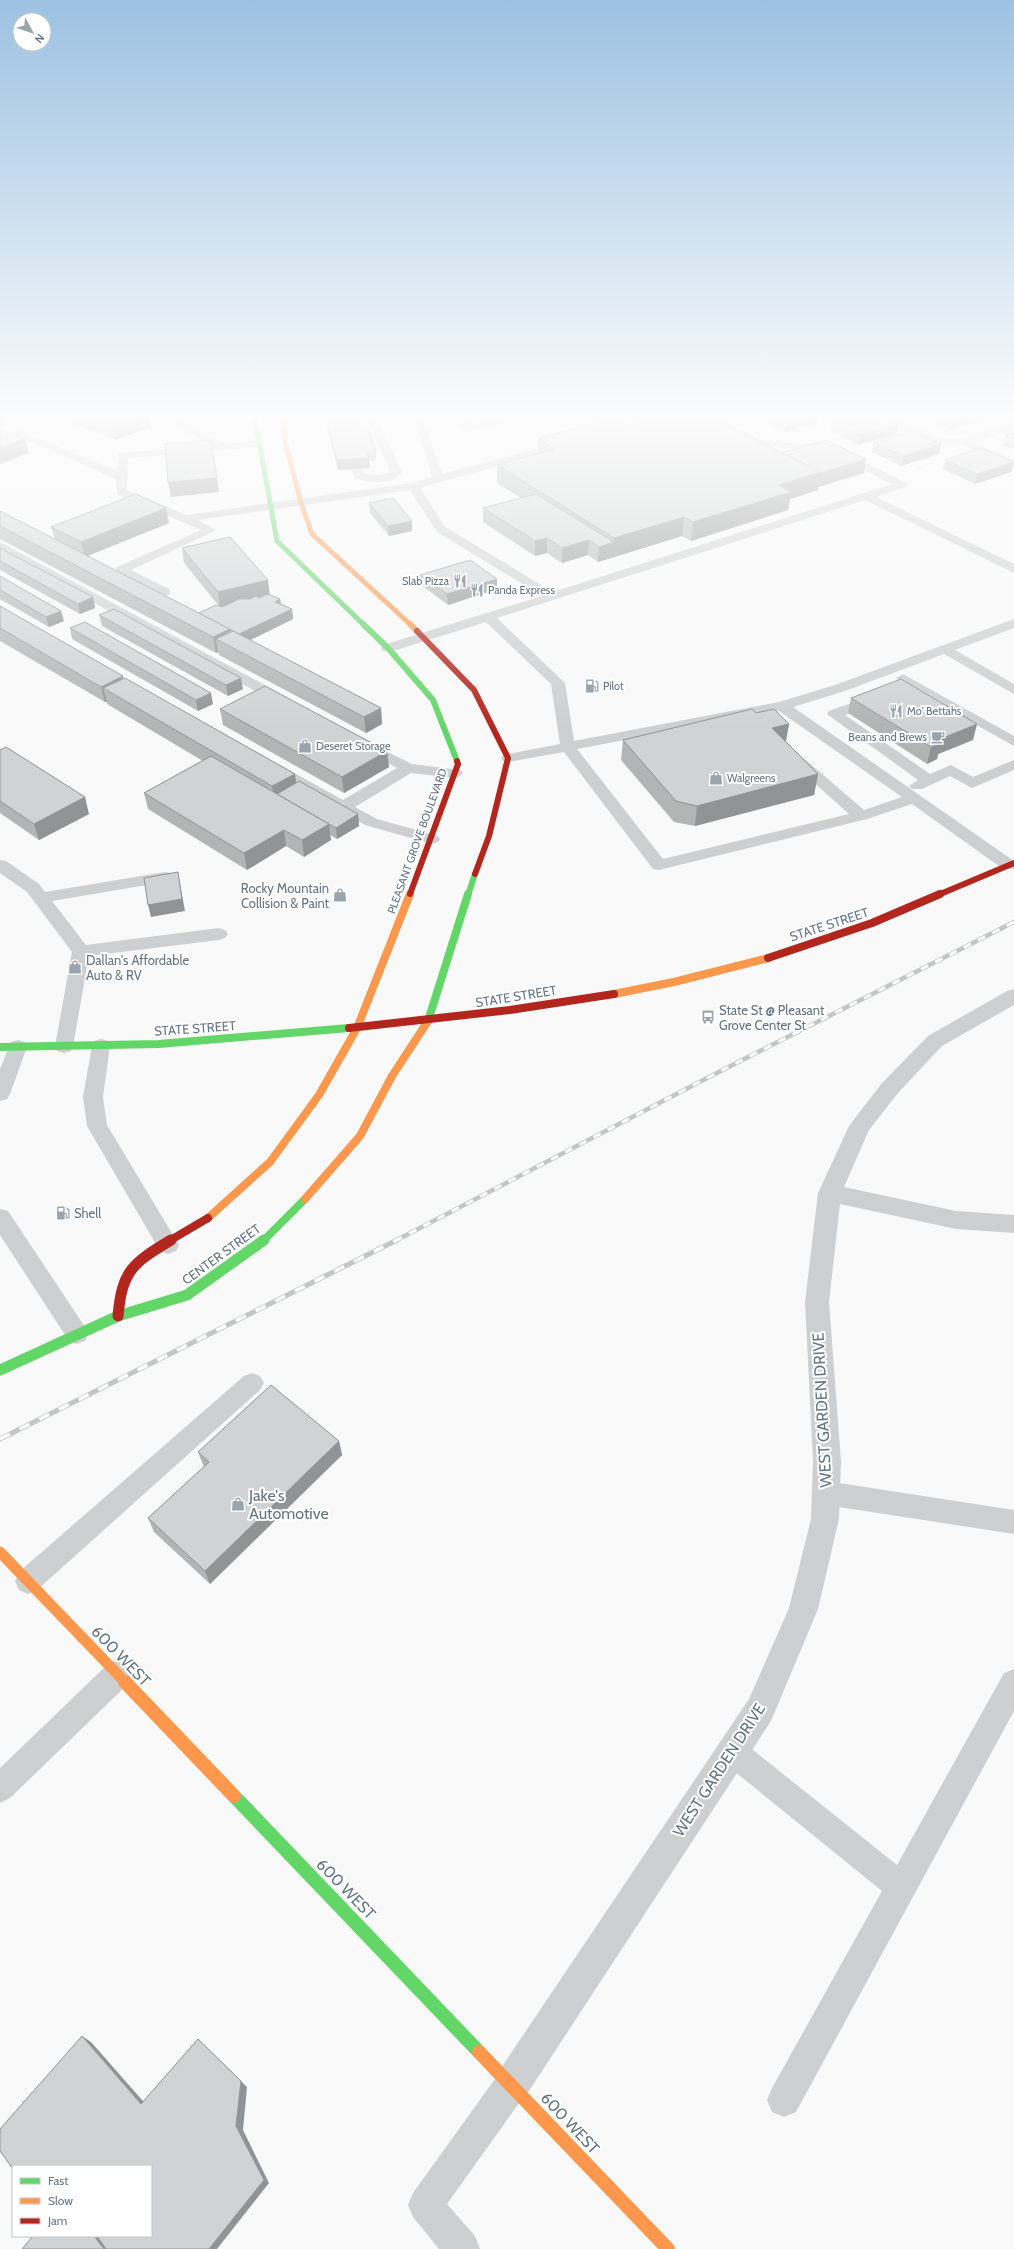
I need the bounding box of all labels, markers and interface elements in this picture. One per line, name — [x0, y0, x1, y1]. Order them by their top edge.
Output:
north arrow — [12, 12, 52, 52]
text: N — [32, 31, 48, 46]
restaurant icon: Slab Pizza — [452, 573, 468, 589]
place label: Slab Pizza — [402, 574, 450, 588]
restaurant icon: Panda Express — [469, 582, 485, 598]
place label: Panda Express — [488, 583, 555, 597]
fuel station icon: Pilot — [584, 678, 600, 694]
place label: Pilot — [603, 679, 624, 693]
restaurant icon: Mo' Bettahs — [888, 703, 904, 719]
place label: Mo' Bettahs — [907, 704, 962, 718]
cafe icon: Beans and Brews — [930, 729, 946, 745]
place label: Beans and Brews — [848, 730, 927, 744]
shop icon: Deseret Storage — [297, 738, 313, 754]
place label: Deseret Storage — [316, 739, 391, 753]
street label: PLEASANT GROVE BOULEVARD — [384, 766, 450, 916]
shop icon: Walgreens — [708, 770, 724, 786]
place label: Walgreens — [727, 771, 776, 785]
place label: Rocky Mountain Collision & Paint — [241, 880, 330, 911]
shop icon: Rocky Mountain Collision & Paint — [332, 887, 348, 903]
street label: STATE STREET — [788, 904, 870, 944]
place label: Dallan's Affordable Auto & RV — [86, 952, 189, 983]
shop icon: Dallan's Affordable Auto & RV — [67, 959, 83, 975]
street label: STATE STREET — [474, 982, 558, 1010]
place label: State St @ Pleasant Grove Center St — [719, 1002, 825, 1033]
bus stop icon: State St @ Pleasant Grove Center St — [700, 1009, 716, 1025]
street label: STATE STREET — [154, 1017, 236, 1039]
fuel station icon: Shell — [55, 1205, 71, 1221]
place label: Shell — [74, 1205, 101, 1221]
street label: CENTER STREET — [179, 1220, 263, 1288]
street label: WEST GARDEN DRIVE — [808, 1332, 836, 1488]
place label: Jake's Automotive — [248, 1486, 329, 1523]
shop icon: Jake's Automotive — [230, 1496, 246, 1512]
street label: 600 WEST — [87, 1622, 155, 1691]
street label: WEST GARDEN DRIVE — [669, 1700, 769, 1840]
street label: 600 WEST — [312, 1855, 380, 1924]
street label: 600 WEST — [537, 2088, 603, 2158]
legend — [12, 2165, 152, 2237]
text: Fast — [48, 2173, 68, 2188]
text: Slow — [48, 2193, 73, 2208]
text: Jam — [47, 2213, 67, 2228]

